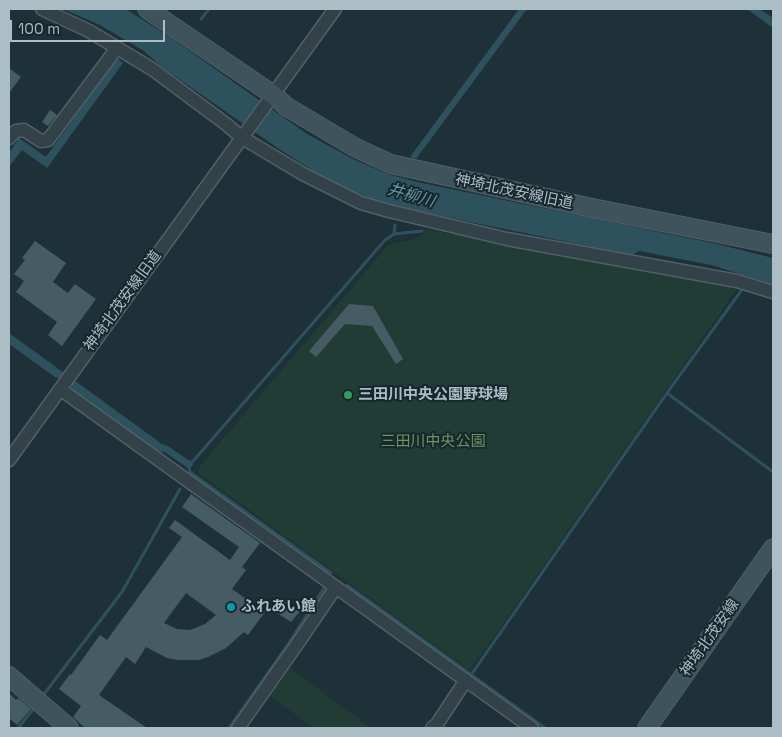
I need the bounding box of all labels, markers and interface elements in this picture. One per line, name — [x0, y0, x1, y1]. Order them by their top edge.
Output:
scale bar — [12, 10, 168, 42]
text: 100 m — [18, 19, 60, 38]
street label: 神埼北茂安線旧道 — [453, 171, 575, 213]
water label: 井柳川 — [385, 180, 437, 212]
street label: 神埼北茂安線旧道 — [80, 247, 166, 355]
place label: 三田川中央公園野球場 — [358, 386, 508, 404]
marker: 三田川中央公園野球場 — [342, 389, 354, 401]
park label: 三田川中央公園 — [381, 433, 485, 451]
street label: 神埼北茂安線 — [677, 596, 743, 680]
place label: ふれあい館 — [241, 598, 316, 616]
marker: ふれあい館 — [225, 601, 237, 613]

